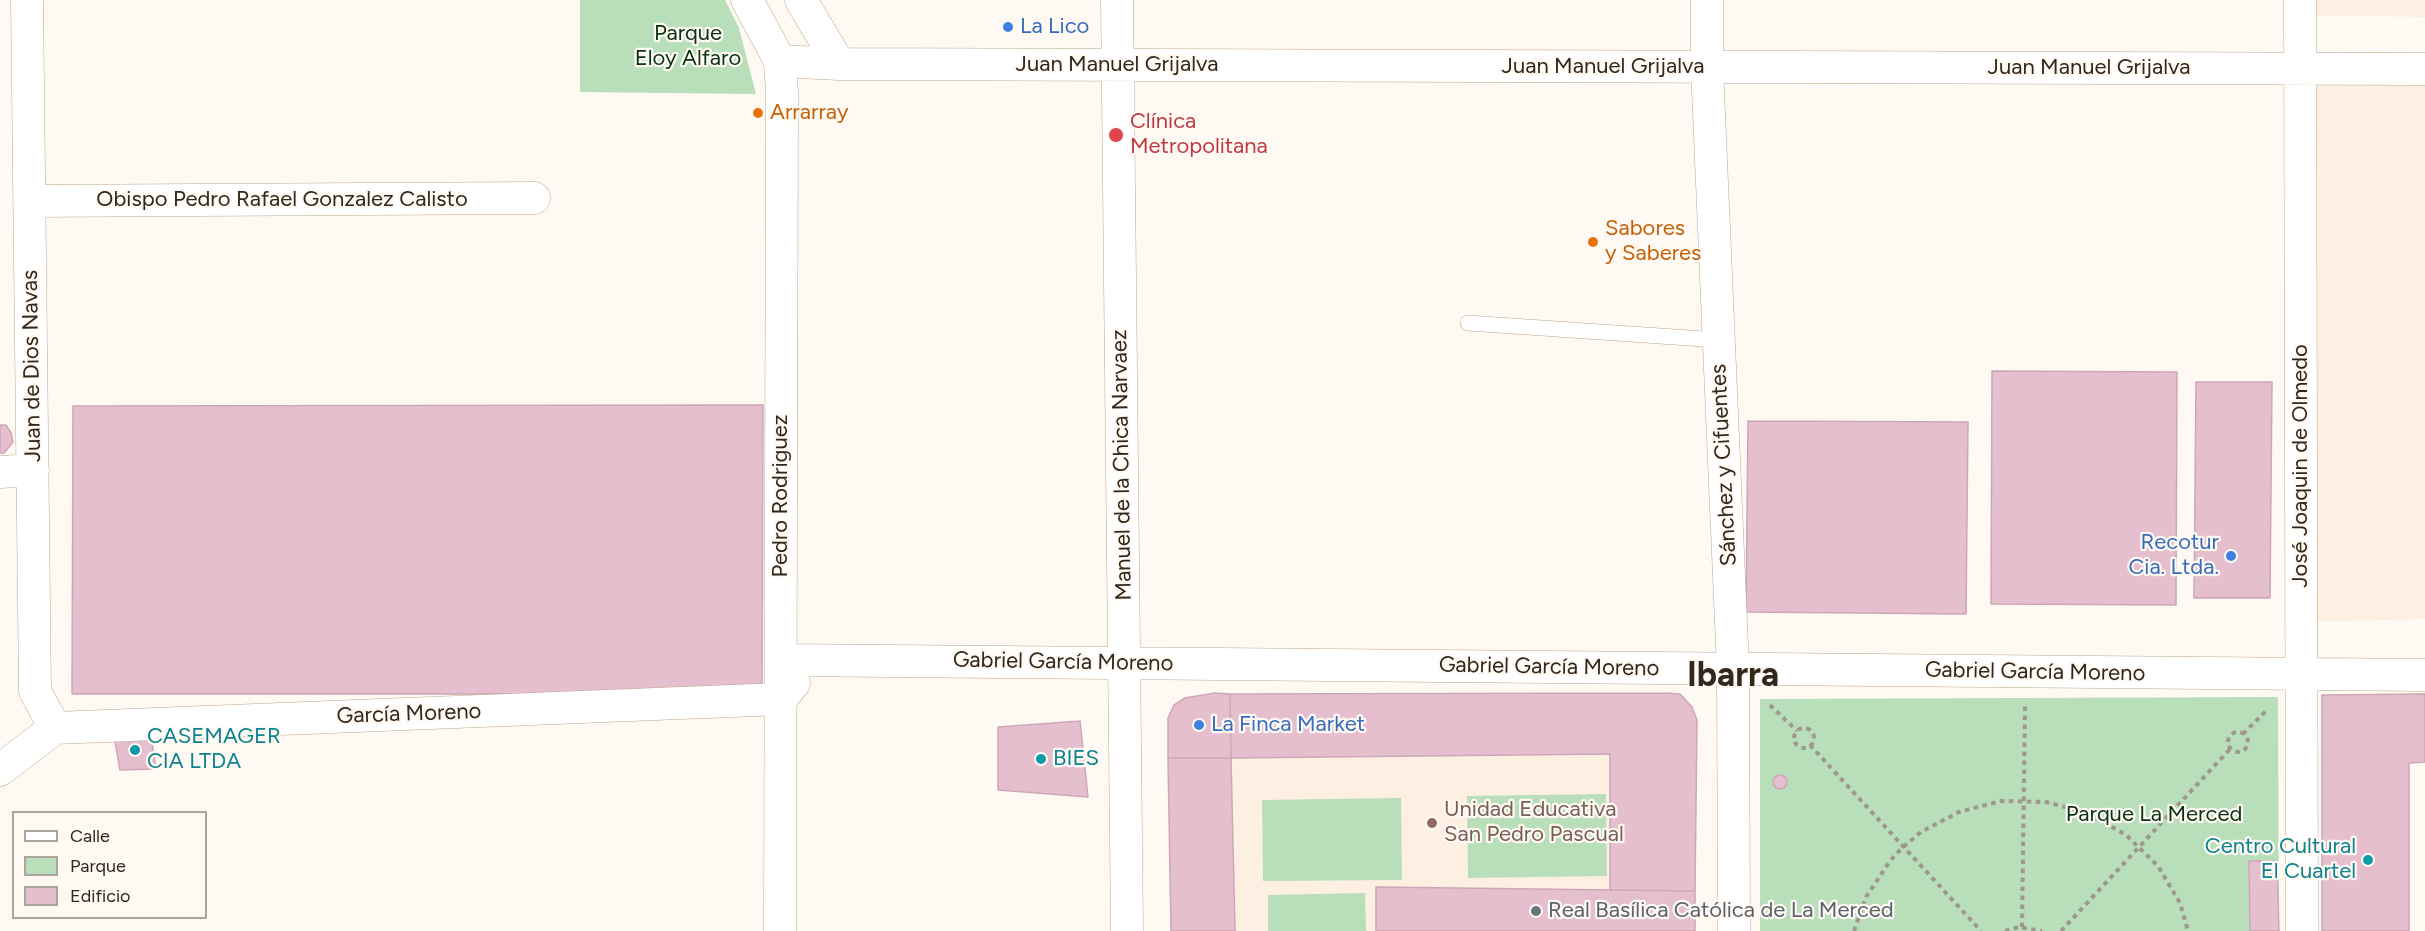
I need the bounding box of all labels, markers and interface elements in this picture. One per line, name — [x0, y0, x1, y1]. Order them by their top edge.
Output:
place label: La Lico — [1020, 14, 1089, 40]
marker: La Lico — [1001, 20, 1015, 34]
park label: Parque Eloy Alfaro — [635, 21, 741, 72]
street label: Juan Manuel Grijalva — [1016, 52, 1218, 78]
street label: Juan Manuel Grijalva — [1502, 54, 1704, 80]
street label: Juan Manuel Grijalva — [1988, 55, 2190, 81]
place label: Arrarray — [770, 100, 848, 126]
marker: Arrarray — [751, 106, 765, 120]
place label: Clínica Metropolitana — [1130, 109, 1268, 160]
marker: Clínica Metropolitana — [1107, 126, 1125, 144]
street label: Obispo Pedro Rafael Gonzalez Calisto — [96, 187, 468, 213]
place label: Sabores y Saberes — [1605, 216, 1701, 268]
marker: Sabores y Saberes — [1586, 235, 1600, 249]
street label: Juan de Dios Navas — [17, 270, 47, 462]
street label: Manuel de la Chica Narvaez — [1106, 329, 1138, 601]
street label: José Joaquin de Olmedo — [2288, 344, 2314, 588]
street label: Sánchez y Cifuentes — [1706, 363, 1742, 567]
street label: Pedro Rodriguez — [768, 414, 794, 578]
place label: Recotur Cia. Ltda. — [2128, 530, 2219, 582]
marker: Recotur Cia. Ltda. — [2224, 549, 2238, 563]
street label: Gabriel García Moreno — [953, 647, 1173, 677]
street label: Gabriel García Moreno — [1439, 652, 1659, 682]
district label: Ibarra — [1687, 656, 1779, 696]
street label: Gabriel García Moreno — [1925, 657, 2145, 687]
street label: García Moreno — [336, 698, 482, 730]
place label: La Finca Market — [1211, 712, 1365, 738]
marker: La Finca Market — [1192, 718, 1206, 732]
place label: CASEMAGER CIA LTDA — [147, 724, 281, 776]
marker: CASEMAGER CIA LTDA — [128, 743, 142, 757]
place label: BIES — [1053, 746, 1099, 772]
marker: BIES — [1034, 752, 1048, 766]
place label: Unidad Educativa San Pedro Pascual — [1444, 797, 1624, 848]
park label: Parque La Merced — [2066, 802, 2242, 828]
legend — [12, 811, 207, 919]
marker: Unidad Educativa San Pedro Pascual — [1425, 816, 1439, 830]
text: Calle — [70, 825, 110, 847]
place label: Centro Cultural El Cuartel — [2205, 834, 2356, 885]
marker: Centro Cultural El Cuartel — [2361, 853, 2375, 867]
text: Parque — [70, 855, 126, 877]
text: Edificio — [70, 885, 131, 907]
place label: Real Basílica Católica de La Merced — [1548, 898, 1894, 924]
marker: Real Basílica Católica de La Merced — [1529, 904, 1543, 918]

